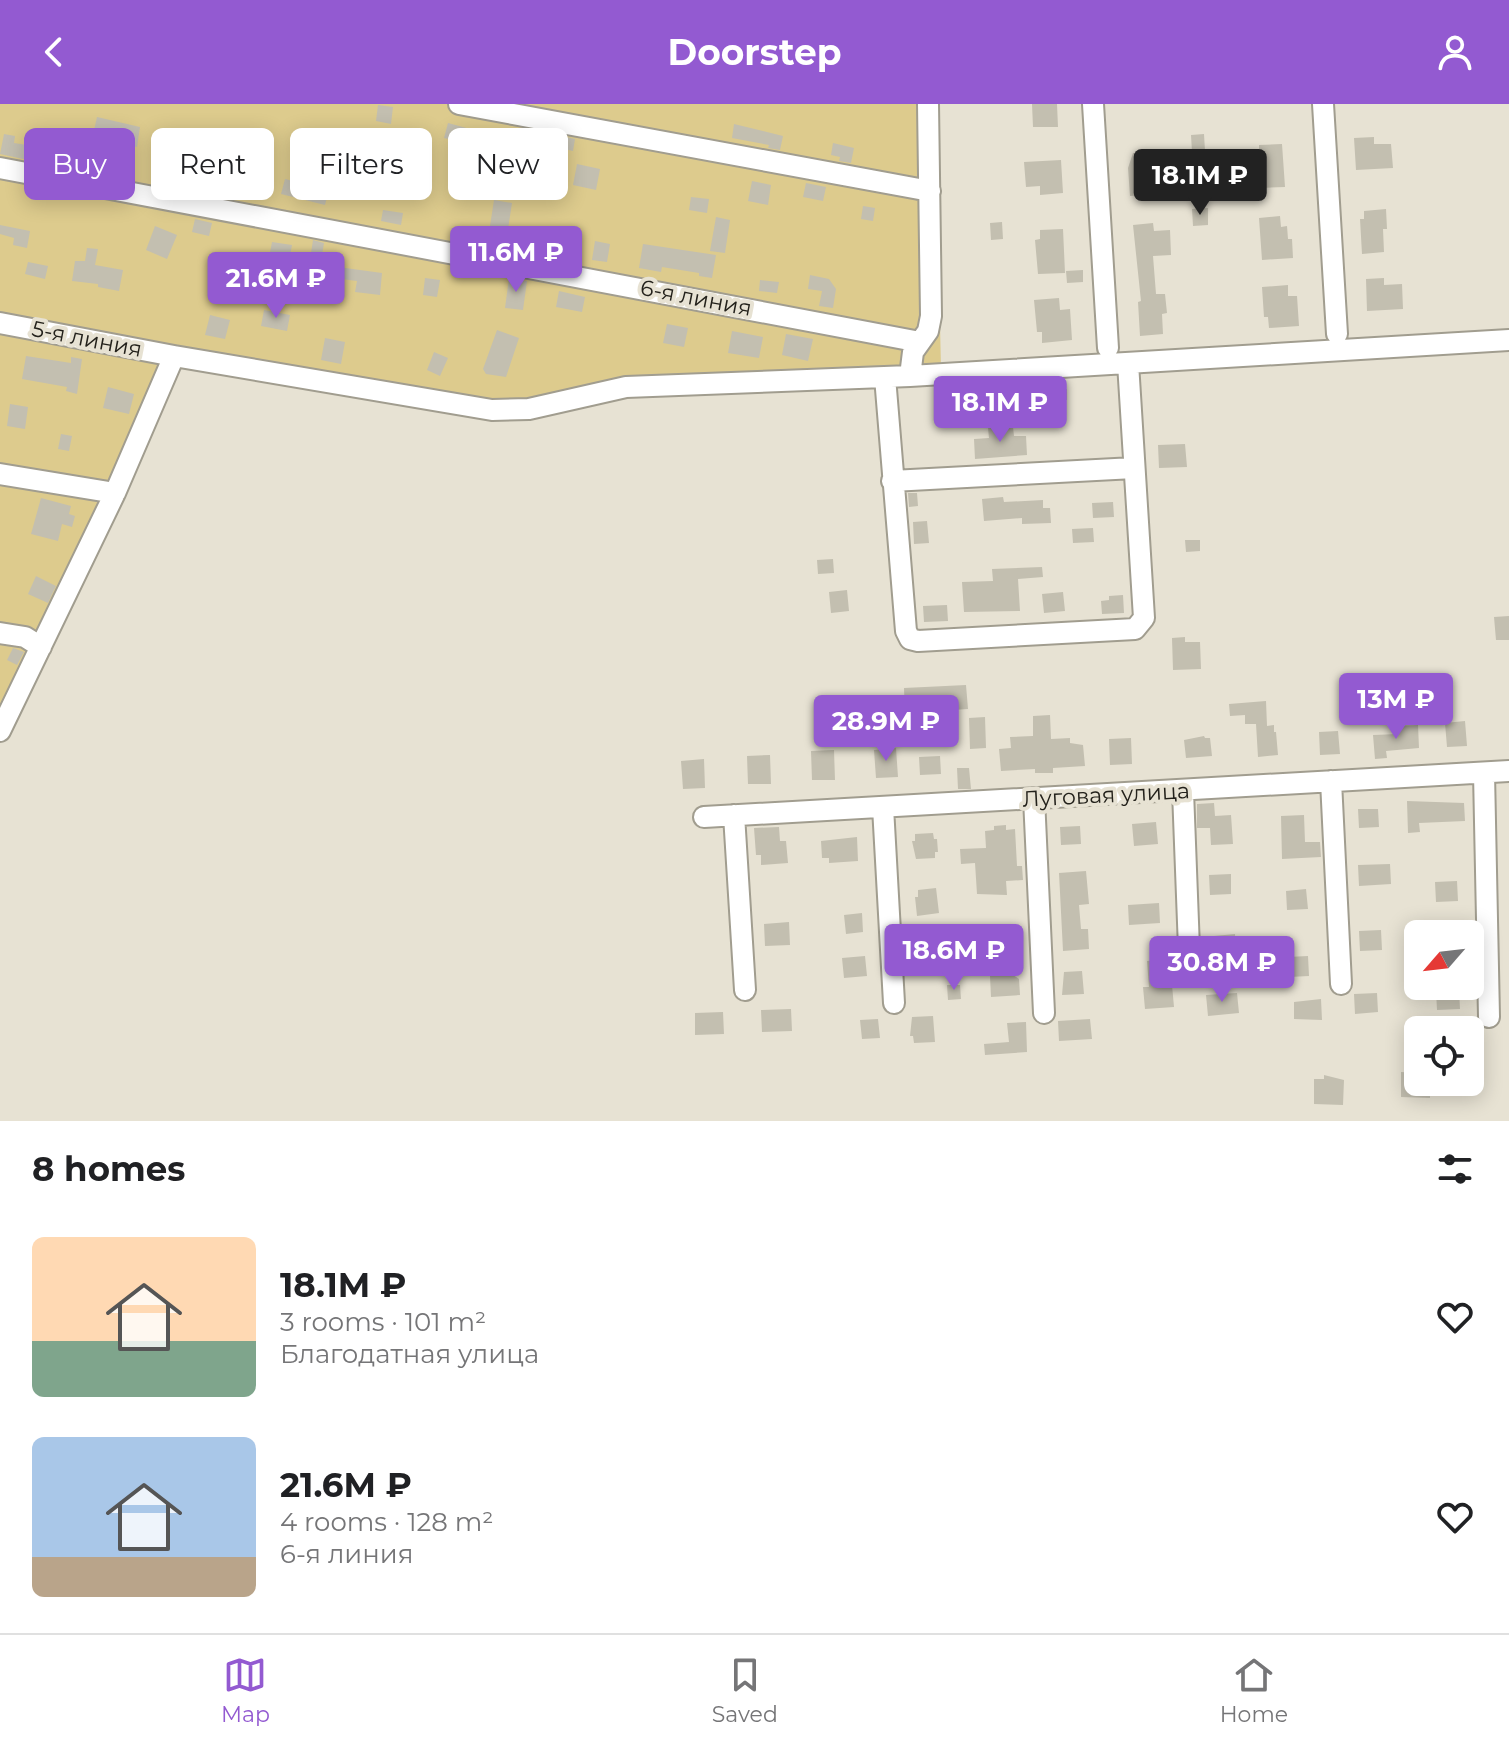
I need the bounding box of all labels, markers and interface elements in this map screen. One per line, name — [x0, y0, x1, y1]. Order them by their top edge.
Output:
icon: back — [32, 30, 76, 74]
text: Doorstep — [667, 30, 842, 74]
icon: person — [1433, 30, 1477, 74]
chip: Buy — [24, 128, 135, 200]
chip: Rent — [151, 128, 274, 200]
chip: Filters — [290, 128, 432, 200]
chip: New — [448, 128, 568, 200]
pin: 18.1M ₽ — [1126, 149, 1274, 217]
text: 18.1M ₽ — [1152, 159, 1248, 191]
pin: 11.6M ₽ — [442, 226, 590, 294]
text: 11.6M ₽ — [468, 236, 564, 268]
pin: 21.6M ₽ — [202, 252, 350, 320]
text: 21.6M ₽ — [226, 262, 326, 294]
street label: 6-я линия — [638, 274, 754, 322]
street label: 5-я линия — [30, 315, 144, 363]
pin: 18.1M ₽ — [926, 376, 1074, 444]
text: 18.1M ₽ — [952, 386, 1048, 418]
pin: 13M ₽ — [1340, 673, 1452, 741]
text: 13M ₽ — [1357, 683, 1435, 715]
pin: 28.9M ₽ — [812, 695, 960, 763]
text: 28.9M ₽ — [832, 705, 940, 737]
street label: Луговая улица — [1022, 777, 1190, 813]
north arrow — [1404, 920, 1484, 1000]
map controls — [1404, 920, 1484, 1096]
pin: 18.6M ₽ — [880, 924, 1028, 992]
text: 18.6M ₽ — [902, 934, 1006, 966]
pin: 30.8M ₽ — [1148, 936, 1296, 1004]
text: 30.8M ₽ — [1167, 946, 1277, 978]
button: locate — [1404, 1016, 1484, 1096]
icon: filters — [1433, 1147, 1477, 1191]
text: 8 homes — [32, 1148, 185, 1190]
text: 18.1M ₽ — [280, 1264, 406, 1306]
icon: home — [96, 1269, 192, 1365]
icon: heart — [1433, 1295, 1477, 1339]
text: 3 rooms · 101 m² — [280, 1306, 486, 1338]
text: Благодатная улица — [280, 1338, 539, 1370]
text: 21.6M ₽ — [280, 1464, 412, 1506]
icon: home — [96, 1469, 192, 1565]
icon: heart — [1433, 1495, 1477, 1539]
text: 4 rooms · 128 m² — [280, 1506, 493, 1538]
text: 6-я линия — [280, 1538, 413, 1570]
tab: Map — [221, 1653, 270, 1728]
tab: Saved — [712, 1653, 778, 1728]
tab: Home — [1220, 1653, 1288, 1728]

